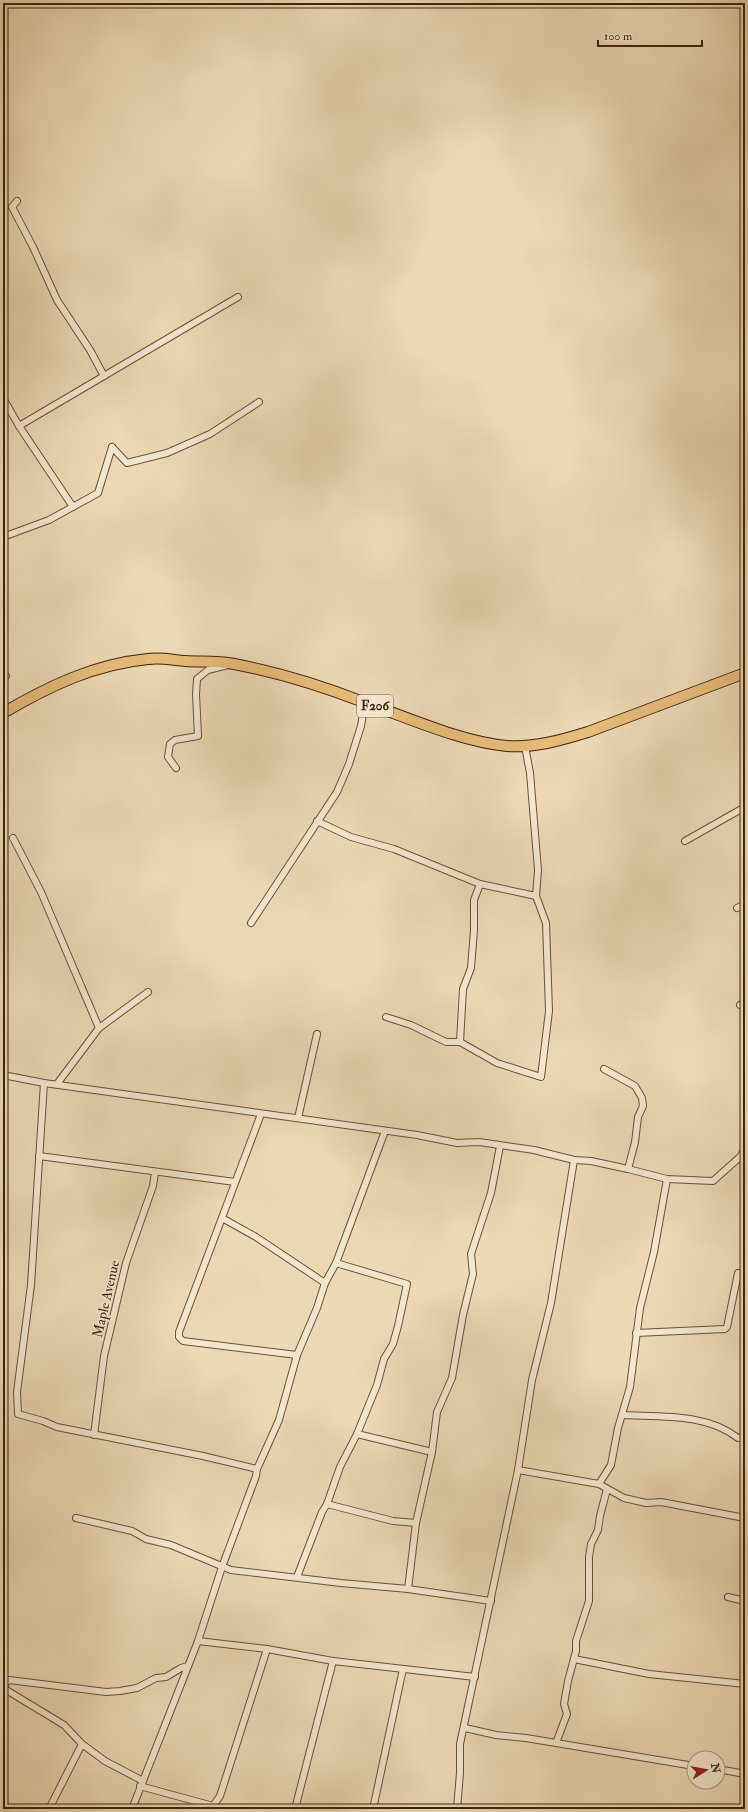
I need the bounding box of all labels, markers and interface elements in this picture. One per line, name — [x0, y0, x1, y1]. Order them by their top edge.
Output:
scale bar — [598, 22, 702, 48]
text: 100 m — [604, 29, 633, 44]
road number: F206 — [357, 695, 393, 717]
street label: Maple Avenue — [89, 1258, 124, 1340]
north arrow — [686, 1750, 726, 1790]
text: N — [708, 1761, 723, 1775]

